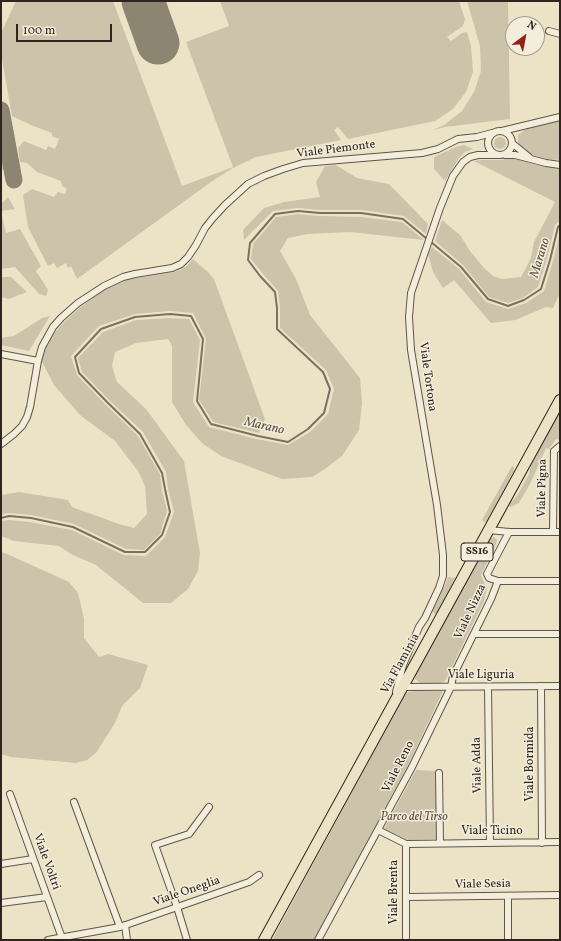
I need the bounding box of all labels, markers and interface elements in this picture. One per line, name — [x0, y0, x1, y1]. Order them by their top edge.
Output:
scale bar — [18, 16, 114, 42]
north arrow — [505, 16, 545, 56]
text: N — [524, 18, 538, 35]
text: 100 m — [23, 23, 55, 39]
street label: Viale Piemonte — [296, 138, 376, 162]
water label: Marano — [528, 236, 554, 280]
street label: Viale Tortona — [415, 341, 439, 413]
water label: Marano — [242, 415, 286, 439]
street label: Viale Pigna — [535, 459, 551, 517]
road number: SS16 — [461, 543, 493, 561]
street label: Viale Nizza — [452, 582, 490, 642]
street label: Via Flaminia — [378, 631, 424, 697]
street label: Viale Liguria — [448, 669, 514, 683]
street label: Viale Bormida — [524, 727, 538, 801]
street label: Viale Adda — [470, 737, 486, 793]
street label: Viale Reno — [380, 739, 418, 795]
park label: Parco del Tirso — [380, 811, 448, 825]
street label: Viale Ticino — [461, 825, 523, 839]
street label: Viale Voltri — [29, 832, 63, 892]
street label: Viale Brenta — [388, 860, 402, 924]
street label: Viale Oneglia — [152, 874, 222, 910]
street label: Viale Sesia — [455, 877, 511, 893]

